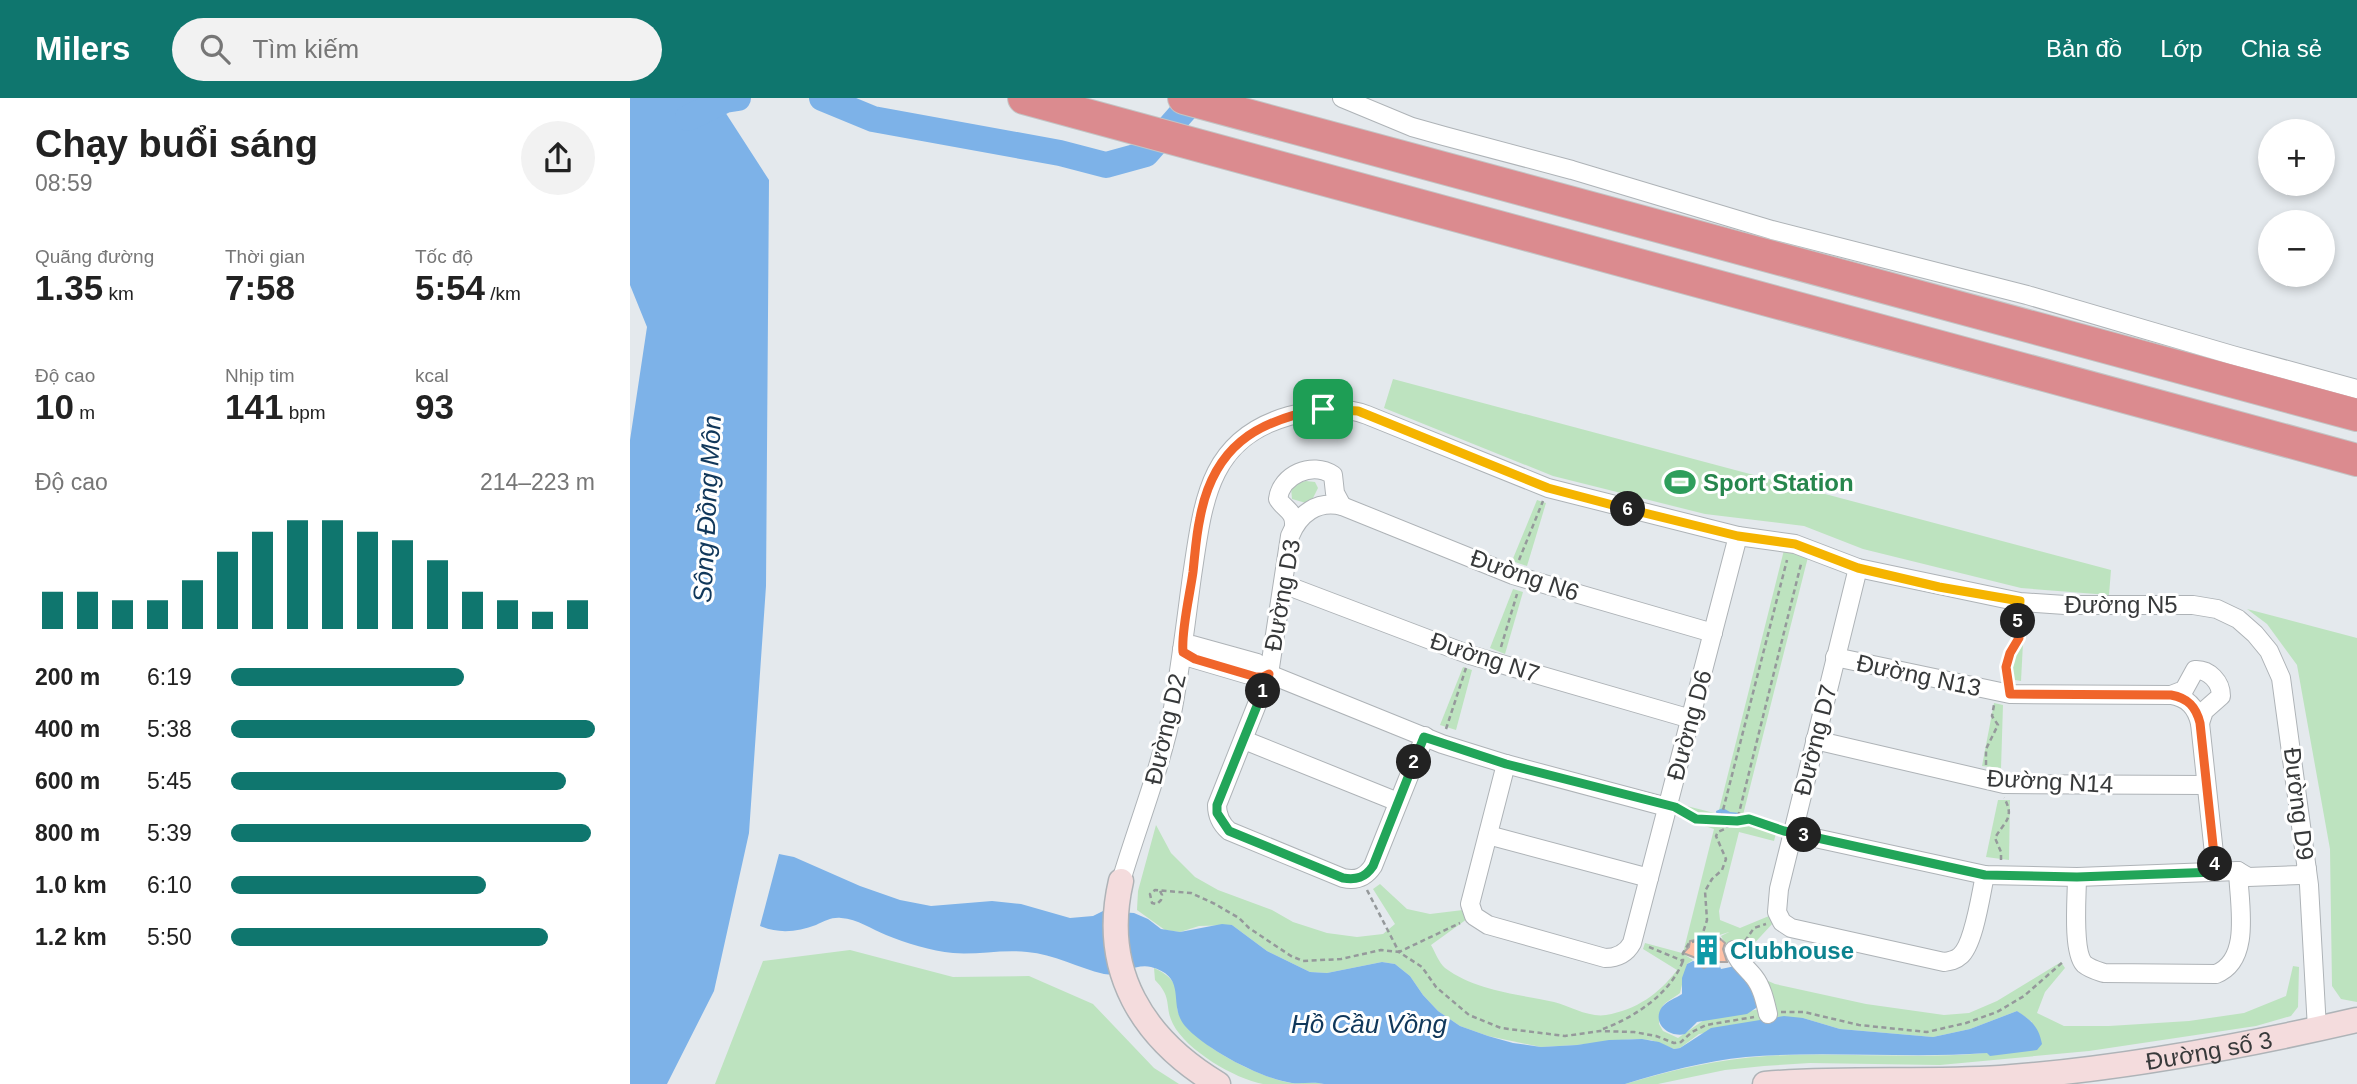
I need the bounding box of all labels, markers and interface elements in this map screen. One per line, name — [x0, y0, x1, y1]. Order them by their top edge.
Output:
search box — [172, 18, 662, 81]
text: Milers — [35, 30, 130, 67]
icon: search — [196, 30, 234, 68]
text: Tìm kiếm — [252, 34, 359, 64]
text: Bản đồ — [2046, 35, 2122, 62]
text: Lớp — [2160, 35, 2203, 62]
text: Chia sẻ — [2241, 35, 2322, 62]
map controls — [2258, 119, 2335, 287]
button: + — [2258, 119, 2335, 196]
button: share — [521, 121, 595, 195]
text: Chạy buổi sáng — [35, 123, 318, 165]
text: 08:59 — [35, 170, 93, 196]
button: − — [2258, 210, 2335, 287]
text: Quãng đường — [35, 246, 154, 267]
text: Thời gian — [225, 246, 305, 267]
text: Tốc độ — [415, 246, 473, 267]
text: 1.35 — [35, 268, 103, 307]
text: 7:58 — [225, 268, 295, 307]
text: 5:54 — [415, 268, 485, 307]
text: km — [103, 283, 134, 304]
text: /km — [485, 283, 521, 304]
text: Độ cao — [35, 365, 95, 386]
text: Nhịp tim — [225, 365, 295, 386]
text: kcal — [415, 365, 449, 386]
pin — [1293, 379, 1353, 439]
text: 10 — [35, 387, 74, 426]
text: 141 — [225, 387, 283, 426]
text: 93 — [415, 387, 454, 426]
icon: arrive — [1304, 390, 1342, 428]
text: m — [74, 402, 95, 423]
text: bpm — [283, 402, 326, 423]
water label: Sông Đồng Môn — [687, 414, 727, 604]
sports icon: Sport Station — [1663, 465, 1697, 499]
text: Độ cao — [35, 469, 108, 495]
text: 214–223 m — [480, 469, 595, 495]
place label: Sport Station — [1703, 469, 1854, 496]
pin: 6 — [1611, 492, 1646, 526]
text: 6 — [1622, 498, 1633, 519]
street label: Đường D3 — [1259, 537, 1305, 653]
street label: Đường N6 — [1467, 544, 1583, 606]
street label: Đường N5 — [2064, 591, 2178, 618]
pin: 5 — [2000, 603, 2036, 638]
text: 5 — [2012, 610, 2023, 631]
street label: Đường N7 — [1427, 627, 1543, 687]
street label: Đường N13 — [1854, 649, 1984, 701]
text: 200 m — [35, 664, 100, 690]
text: 6:19 — [147, 664, 192, 690]
street label: Đường D6 — [1661, 667, 1717, 783]
street label: Đường D2 — [1139, 671, 1191, 787]
pin: 1 — [1246, 674, 1280, 708]
text: 1 — [1257, 680, 1268, 701]
street label: Đường D7 — [1788, 682, 1842, 798]
text: 400 m — [35, 716, 100, 742]
text: 5:38 — [147, 716, 192, 742]
pin: 2 — [1396, 744, 1432, 780]
street label: Đường D9 — [2279, 746, 2319, 862]
text: 2 — [1408, 751, 1419, 772]
street label: Đường N14 — [1986, 764, 2114, 798]
text: 600 m — [35, 768, 100, 794]
text: 5:45 — [147, 768, 192, 794]
pin: 3 — [1786, 818, 1822, 852]
text: 800 m — [35, 820, 100, 846]
text: 5:39 — [147, 820, 192, 846]
text: 3 — [1798, 824, 1809, 845]
pin: 4 — [2198, 846, 2232, 882]
text: 4 — [2209, 853, 2220, 874]
text: 1.0 km — [35, 872, 107, 898]
text: 6:10 — [147, 872, 192, 898]
text: 1.2 km — [35, 924, 107, 950]
text: 5:50 — [147, 924, 192, 950]
building icon: Clubhouse — [1690, 933, 1724, 967]
place label: Clubhouse — [1730, 937, 1854, 964]
water label: Hồ Cầu Vồng — [1291, 1009, 1448, 1039]
street label: Đường số 3 — [2144, 1025, 2274, 1075]

